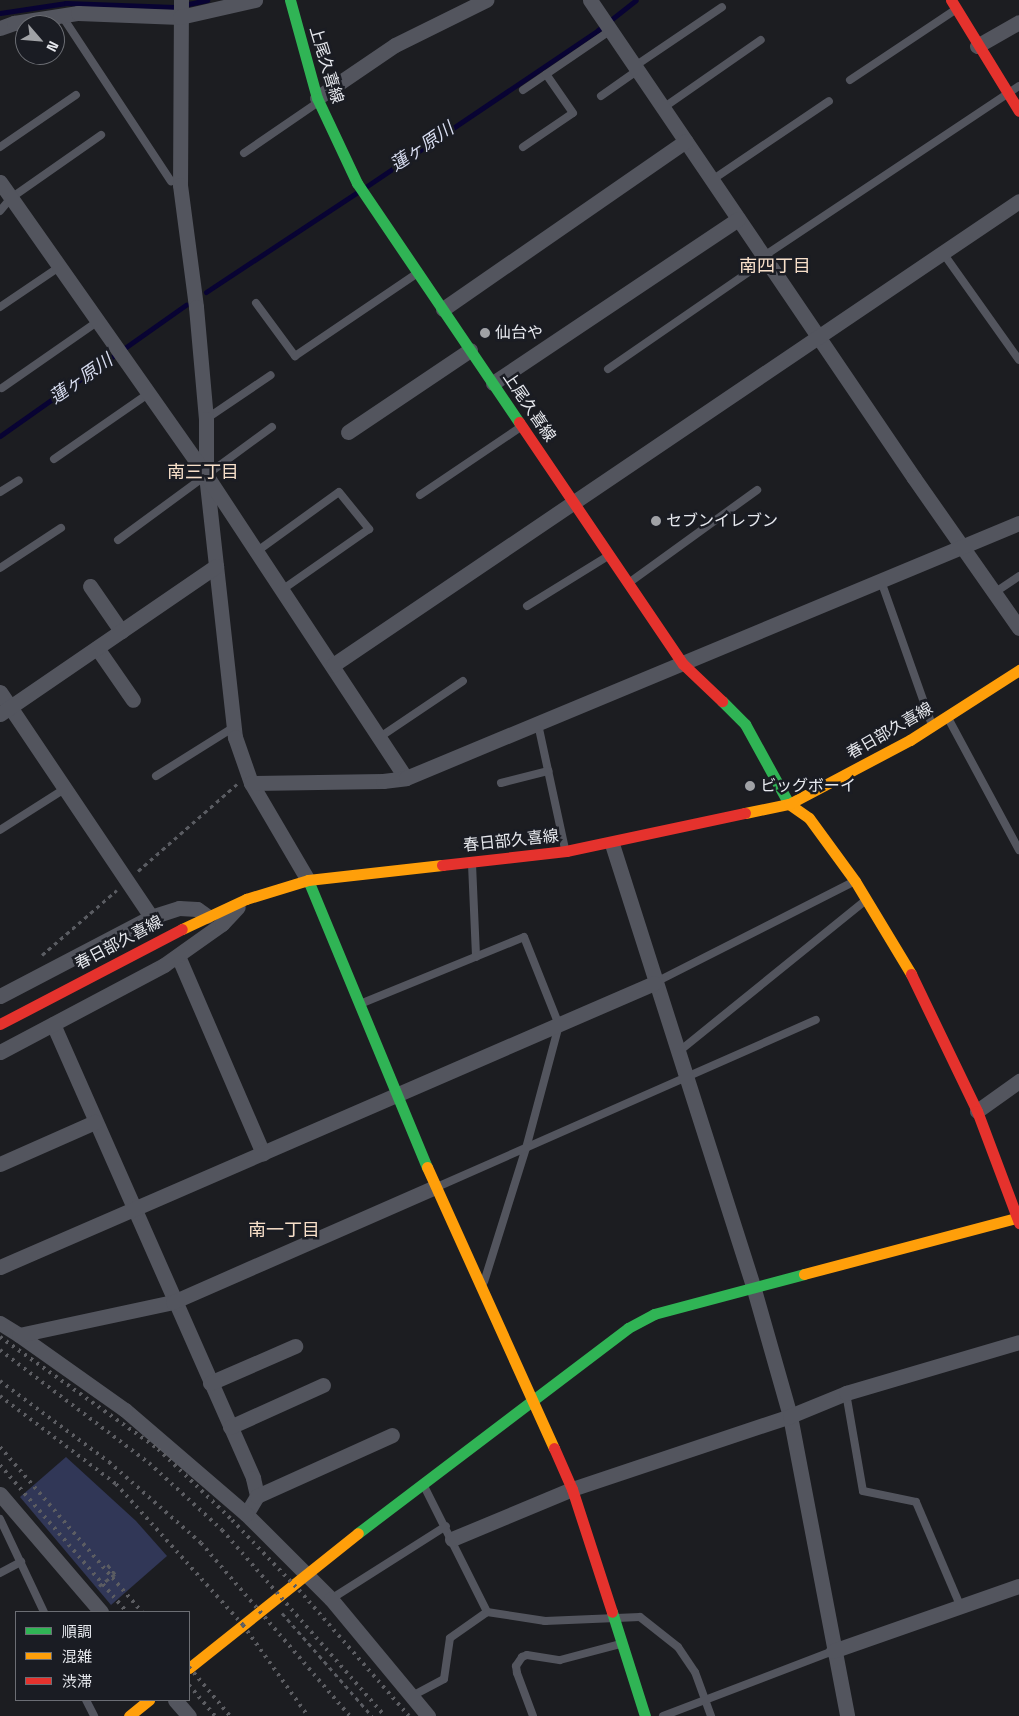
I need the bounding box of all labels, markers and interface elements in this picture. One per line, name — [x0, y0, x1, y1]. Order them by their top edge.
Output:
north arrow — [15, 15, 65, 65]
street label: 上尾久喜線 — [305, 24, 347, 106]
text: N — [42, 38, 63, 55]
water label: 蓮ヶ原川 — [386, 118, 458, 176]
district label: 南四丁目 — [739, 255, 811, 277]
place label: 仙台や — [495, 323, 543, 343]
marker: 仙台や — [479, 327, 491, 339]
water label: 蓮ヶ原川 — [45, 350, 117, 408]
street label: 上尾久喜線 — [499, 368, 559, 446]
district label: 南三丁目 — [167, 461, 239, 483]
place label: セブンイレブン — [666, 511, 778, 531]
marker: セブンイレブン — [650, 515, 662, 527]
street label: 春日部久喜線 — [844, 699, 936, 763]
place label: ビッグボーイ — [760, 776, 856, 796]
marker: ビッグボーイ — [744, 780, 756, 792]
street label: 春日部久喜線 — [462, 826, 560, 856]
street label: 春日部久喜線 — [72, 912, 166, 974]
district label: 南一丁目 — [248, 1219, 320, 1241]
legend — [15, 1611, 190, 1701]
text: 順調 — [62, 1622, 92, 1641]
text: 混雑 — [62, 1647, 92, 1666]
text: 渋滞 — [62, 1672, 92, 1691]

